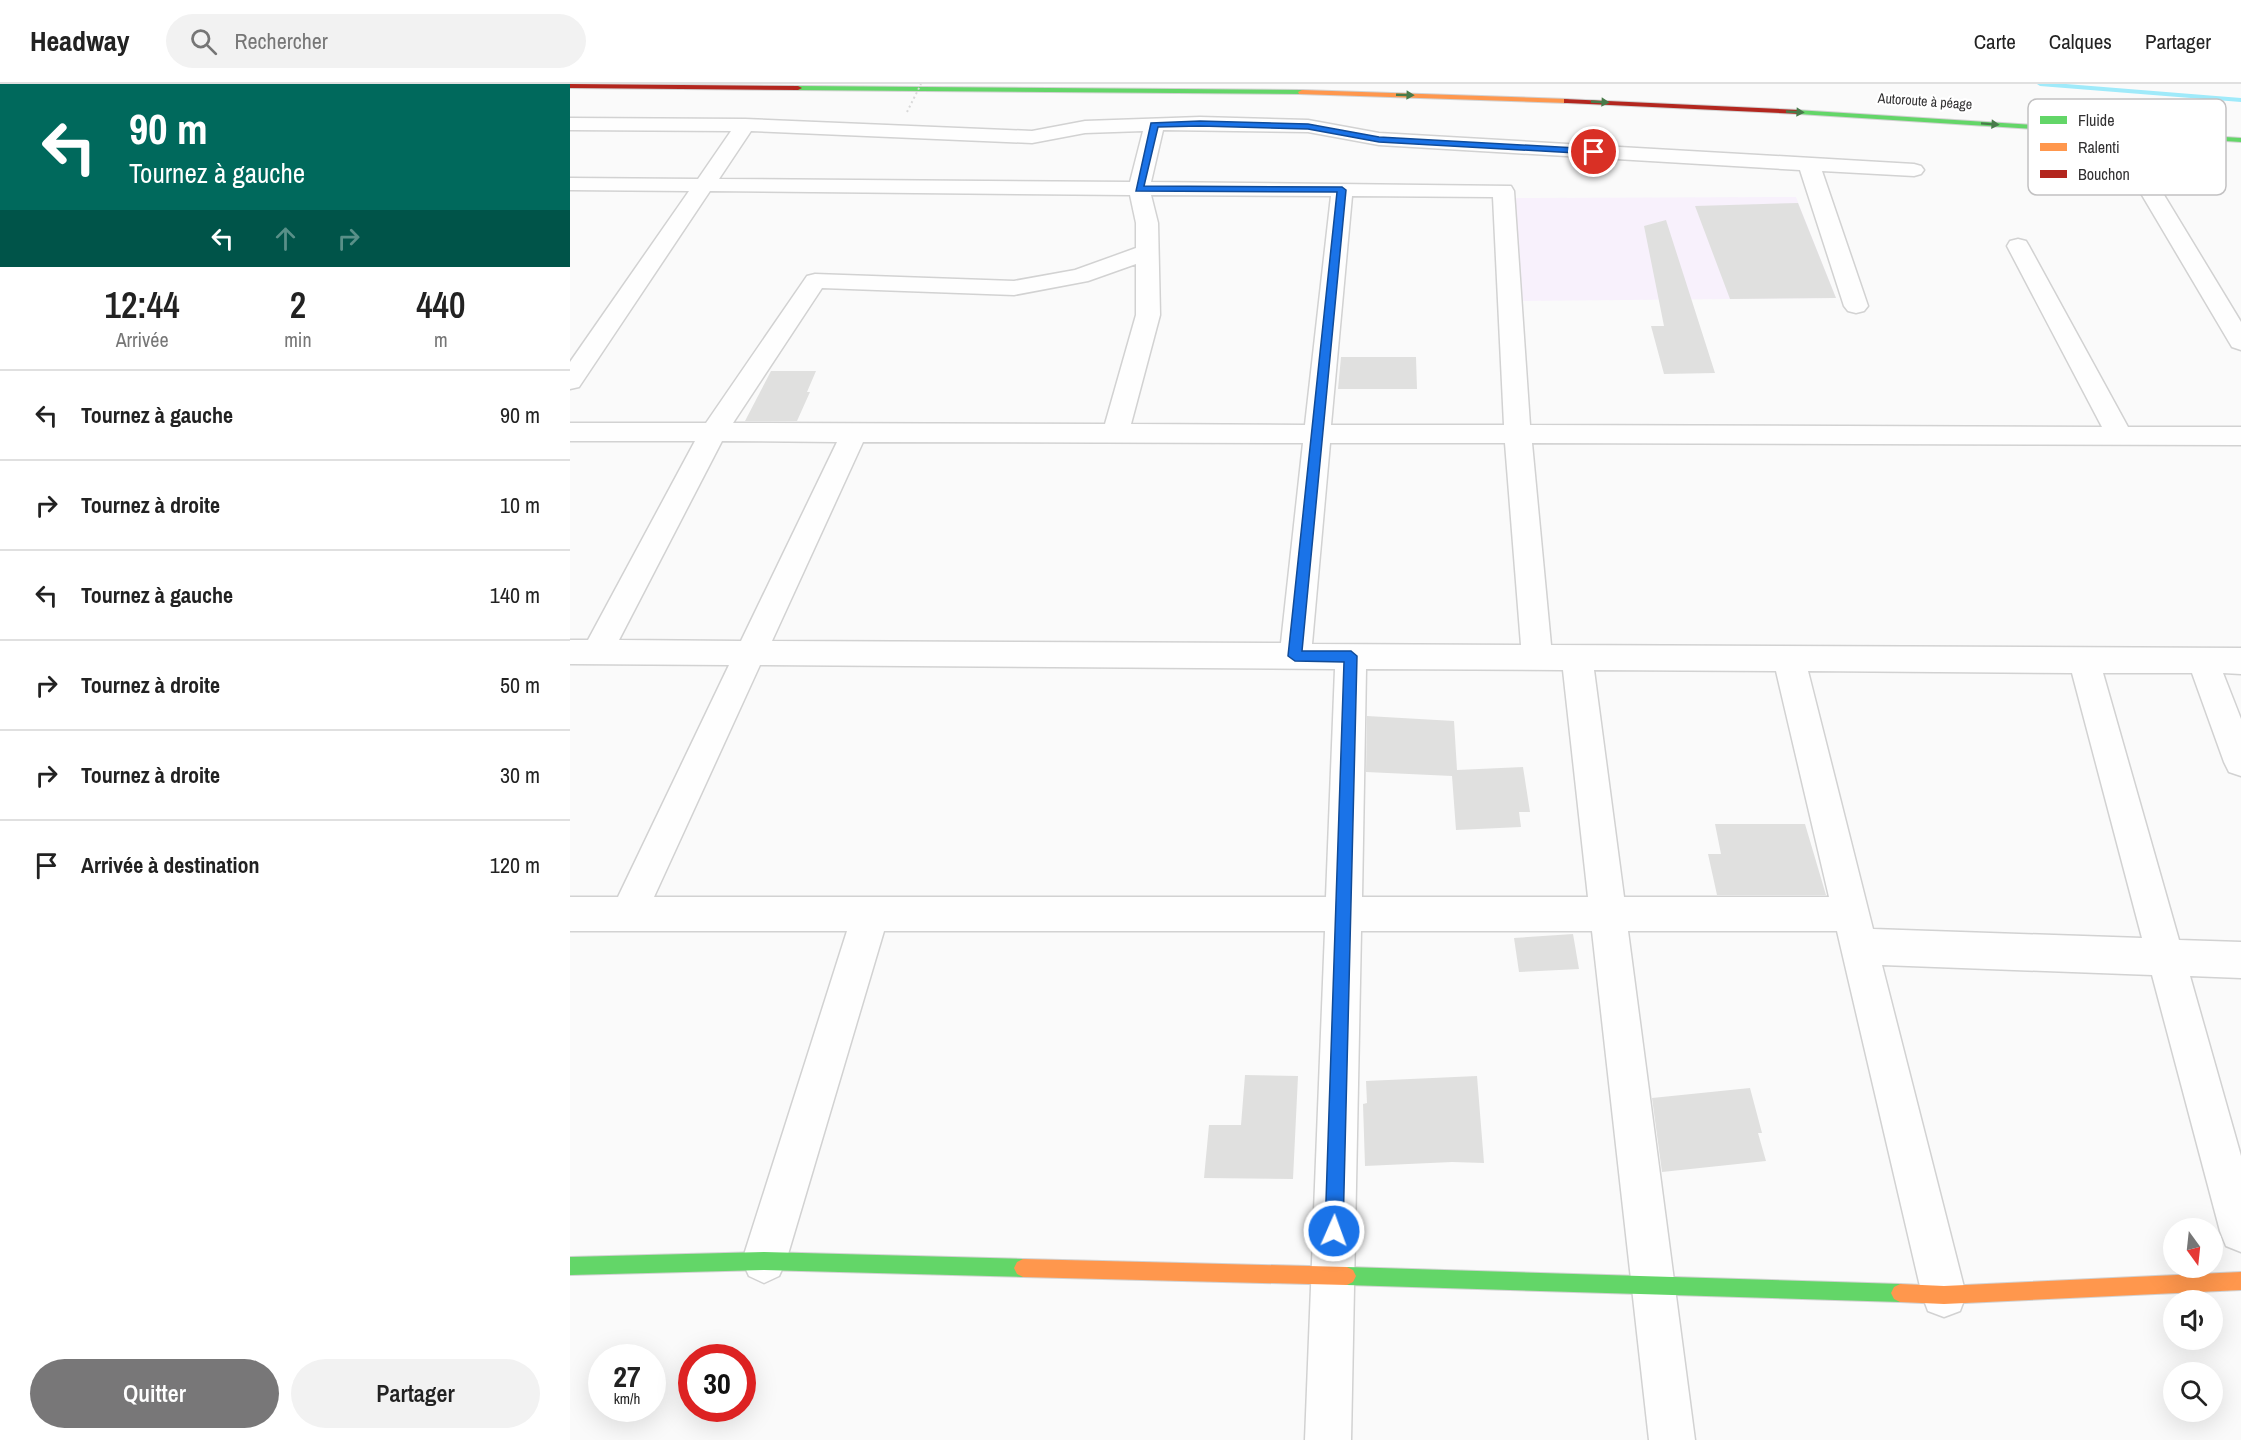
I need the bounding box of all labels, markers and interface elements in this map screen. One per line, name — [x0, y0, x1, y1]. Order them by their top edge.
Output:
search box — [166, 14, 586, 68]
text: Headway — [30, 22, 130, 60]
icon: search — [187, 25, 220, 58]
text: Rechercher — [235, 26, 328, 56]
text: Carte — [1974, 27, 2016, 56]
text: Calques — [2049, 27, 2112, 56]
text: Partager — [2145, 27, 2211, 56]
street label: Autoroute à péage — [1876, 89, 1973, 113]
one-way arrow — [1396, 91, 1415, 100]
one-way arrow — [1591, 98, 1610, 107]
legend — [2028, 99, 2226, 195]
text: 90 m — [129, 101, 208, 157]
one-way arrow — [1786, 107, 1805, 116]
icon: left — [30, 108, 108, 186]
text: Fluide — [2078, 109, 2114, 131]
one-way arrow — [1980, 119, 1999, 128]
pin — [1568, 126, 1619, 177]
icon: arrive — [1577, 135, 1610, 168]
text: Ralenti — [2078, 136, 2120, 158]
text: Tournez à gauche — [129, 155, 305, 191]
text: Bouchon — [2078, 163, 2130, 185]
icon: left — [206, 222, 239, 255]
icon: ahead — [269, 222, 302, 255]
icon: right — [332, 222, 365, 255]
text: 12:44 — [105, 281, 180, 329]
text: 2 — [290, 281, 306, 329]
text: 440 — [416, 281, 465, 329]
text: Arrivée — [116, 326, 169, 353]
text: min — [284, 326, 312, 353]
text: m — [434, 326, 448, 353]
icon: left — [30, 399, 63, 432]
text: Tournez à gauche — [81, 400, 233, 430]
text: 90 m — [500, 400, 540, 430]
icon: right — [30, 489, 63, 522]
text: Tournez à droite — [81, 490, 220, 520]
text: 10 m — [500, 490, 540, 520]
icon: left — [30, 579, 63, 612]
text: Tournez à gauche — [81, 580, 233, 610]
text: 140 m — [490, 580, 540, 610]
icon: right — [30, 669, 63, 702]
text: Tournez à droite — [81, 670, 220, 700]
text: 50 m — [500, 670, 540, 700]
icon: right — [30, 759, 63, 792]
text: Tournez à droite — [81, 760, 220, 790]
text: 30 m — [500, 760, 540, 790]
icon: arrive — [30, 849, 63, 882]
text: Arrivée à destination — [81, 850, 259, 880]
text: 120 m — [490, 850, 540, 880]
position arrow — [1302, 1199, 1366, 1263]
north arrow — [2163, 1218, 2223, 1278]
map controls — [2163, 1218, 2223, 1422]
button: sound — [2163, 1290, 2223, 1350]
speed limit sign: 30 — [678, 1344, 756, 1422]
text: 27 — [613, 1356, 641, 1396]
button: Quitter — [30, 1359, 279, 1428]
button: Partager — [291, 1359, 540, 1428]
button: search — [2163, 1362, 2223, 1422]
text: km/h — [614, 1388, 640, 1409]

